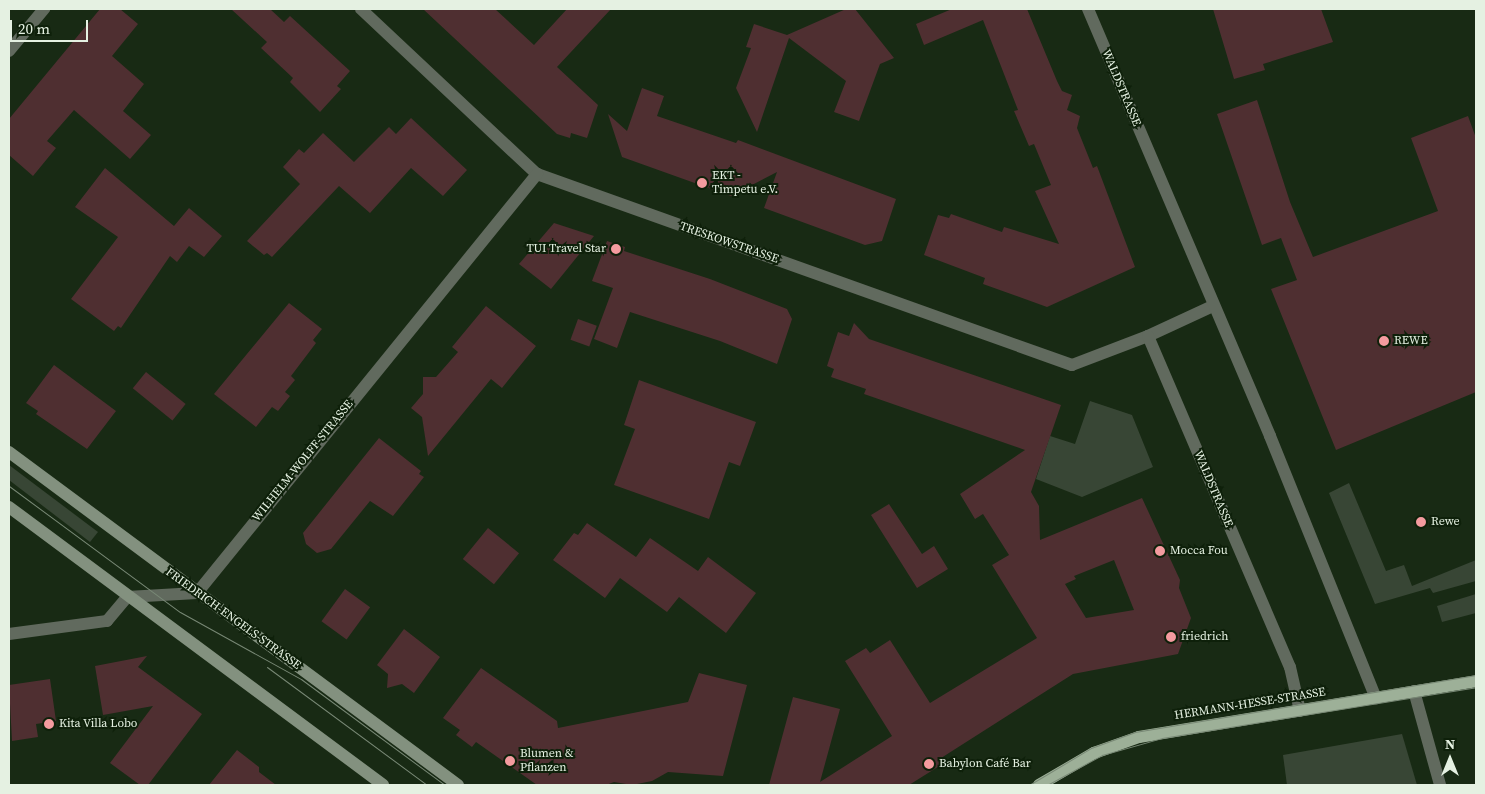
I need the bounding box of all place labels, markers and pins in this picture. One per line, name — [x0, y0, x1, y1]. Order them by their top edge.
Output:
place label: EKT - Timpetu e.V. — [712, 169, 778, 197]
marker: EKT - Timpetu e.V. — [696, 177, 708, 189]
place label: TUI Travel Star — [526, 242, 606, 256]
marker: TUI Travel Star — [610, 243, 622, 255]
place label: REWE — [1394, 334, 1428, 348]
marker: REWE — [1378, 335, 1390, 347]
place label: Rewe — [1431, 515, 1460, 529]
marker: Rewe — [1415, 516, 1427, 528]
place label: Mocca Fou — [1170, 544, 1228, 558]
marker: Mocca Fou — [1154, 545, 1166, 557]
place label: friedrich — [1181, 630, 1228, 644]
marker: friedrich — [1165, 631, 1177, 643]
place label: Kita Villa Lobo — [59, 717, 138, 731]
marker: Kita Villa Lobo — [43, 718, 55, 730]
place label: Blumen & Pflanzen — [520, 747, 574, 775]
marker: Blumen & Pflanzen — [504, 755, 516, 767]
place label: Babylon Café Bar — [939, 757, 1031, 771]
marker: Babylon Café Bar — [923, 758, 935, 770]

